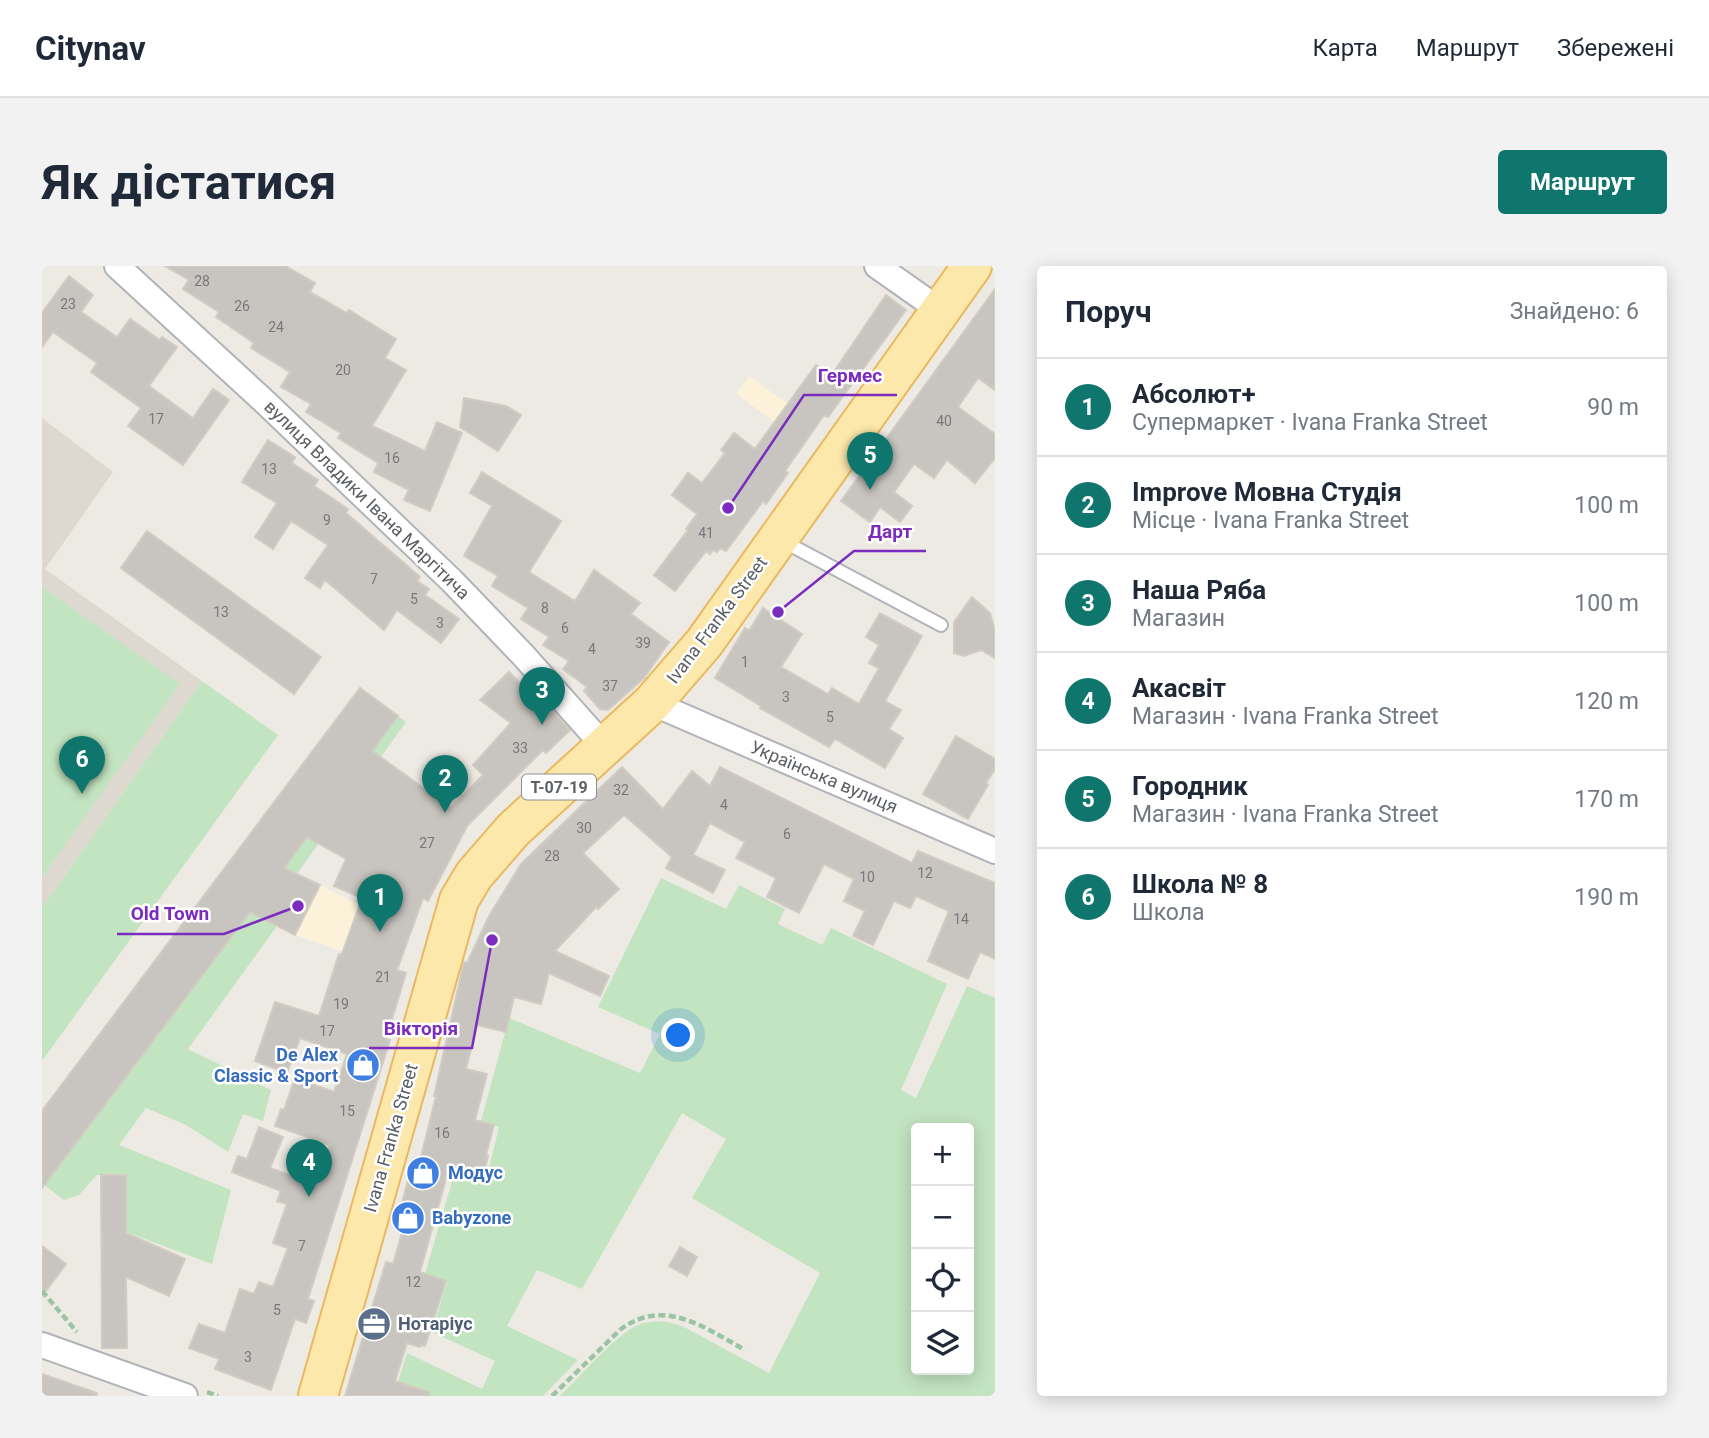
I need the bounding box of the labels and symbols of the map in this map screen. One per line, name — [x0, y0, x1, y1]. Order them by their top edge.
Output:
house number: 28 — [194, 273, 210, 289]
house number: 23 — [60, 296, 76, 312]
house number: 26 — [234, 298, 250, 314]
house number: 24 — [268, 319, 284, 335]
callout: Гермес — [804, 355, 897, 395]
house number: 20 — [335, 362, 351, 378]
text: Гермес — [818, 364, 882, 387]
street label: вулиця Владики Івана Маргітича — [260, 396, 474, 604]
house number: 17 — [148, 411, 164, 427]
house number: 40 — [936, 413, 952, 429]
pin: 5 — [847, 432, 893, 490]
house number: 16 — [384, 450, 400, 466]
house number: 13 — [261, 461, 277, 477]
callout: Дарт — [854, 511, 926, 551]
house number: 9 — [323, 512, 331, 528]
text: Дарт — [868, 520, 912, 543]
house number: 41 — [698, 525, 714, 541]
street label: Ivana Franka Street — [662, 552, 771, 687]
house number: 7 — [370, 571, 378, 587]
house number: 5 — [410, 591, 418, 607]
house number: 8 — [541, 600, 549, 616]
house number: 13 — [213, 604, 229, 620]
house number: 3 — [436, 615, 444, 631]
house number: 6 — [561, 620, 569, 636]
house number: 39 — [635, 635, 651, 651]
house number: 4 — [588, 641, 596, 657]
house number: 1 — [741, 654, 749, 670]
pin: 3 — [519, 667, 565, 725]
house number: 37 — [602, 678, 618, 694]
house number: 3 — [782, 689, 790, 705]
house number: 5 — [826, 709, 834, 725]
pin: 6 — [59, 736, 105, 794]
street label: Українська вулиця — [747, 736, 901, 817]
house number: 33 — [512, 740, 528, 756]
pin: 2 — [422, 755, 468, 813]
road number: Т-07-19 — [522, 774, 596, 800]
house number: 32 — [613, 782, 629, 798]
house number: 4 — [720, 797, 728, 813]
house number: 30 — [576, 820, 592, 836]
house number: 6 — [783, 826, 791, 842]
house number: 27 — [419, 835, 435, 851]
house number: 28 — [544, 848, 560, 864]
house number: 12 — [917, 865, 933, 881]
house number: 10 — [859, 869, 875, 885]
pin: 1 — [357, 874, 403, 932]
callout: Old Town — [117, 894, 224, 934]
text: Old Town — [131, 902, 209, 925]
house number: 14 — [953, 911, 969, 927]
house number: 21 — [375, 969, 391, 985]
house number: 19 — [333, 996, 349, 1012]
callout: Вікторія — [369, 1008, 472, 1048]
text: Вікторія — [384, 1017, 458, 1040]
your location — [661, 1018, 695, 1052]
house number: 17 — [319, 1023, 335, 1039]
place label: De Alex Classic & Sport — [214, 1044, 339, 1086]
shop icon: De Alex Classic & Sport — [344, 1046, 382, 1084]
street label: Ivana Franka Street — [359, 1061, 422, 1215]
house number: 15 — [339, 1103, 355, 1119]
house number: 16 — [434, 1125, 450, 1141]
pin: 4 — [286, 1139, 332, 1197]
shop icon: Модус — [404, 1154, 442, 1192]
place label: Модус — [448, 1162, 503, 1183]
shop icon: Babyzone — [389, 1199, 427, 1237]
place label: Babyzone — [432, 1207, 511, 1228]
house number: 7 — [298, 1238, 306, 1254]
house number: 12 — [405, 1274, 421, 1290]
house number: 5 — [273, 1302, 281, 1318]
office icon: Нотаріус — [355, 1305, 393, 1343]
place label: Нотаріус — [398, 1313, 473, 1334]
house number: 3 — [244, 1349, 252, 1365]

